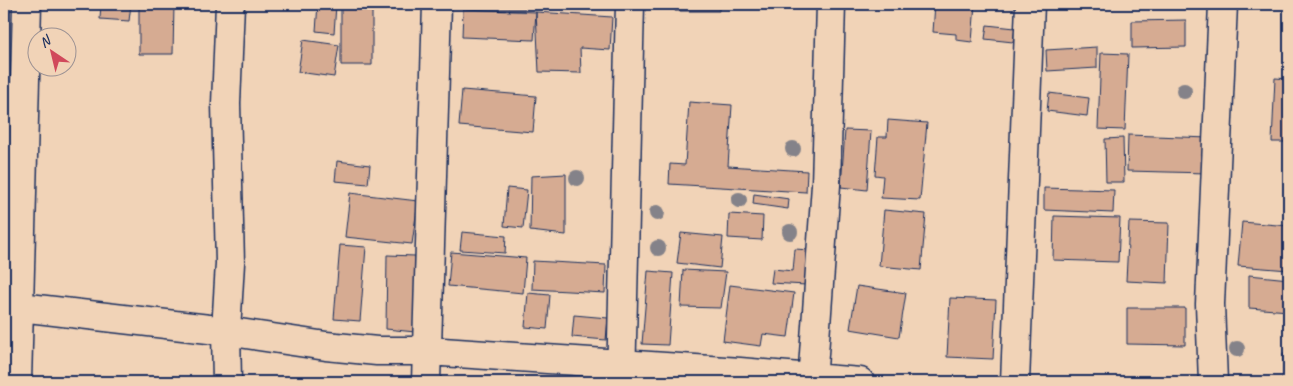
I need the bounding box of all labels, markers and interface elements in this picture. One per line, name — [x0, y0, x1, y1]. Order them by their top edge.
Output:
north arrow — [28, 28, 78, 78]
text: N — [36, 31, 55, 51]

